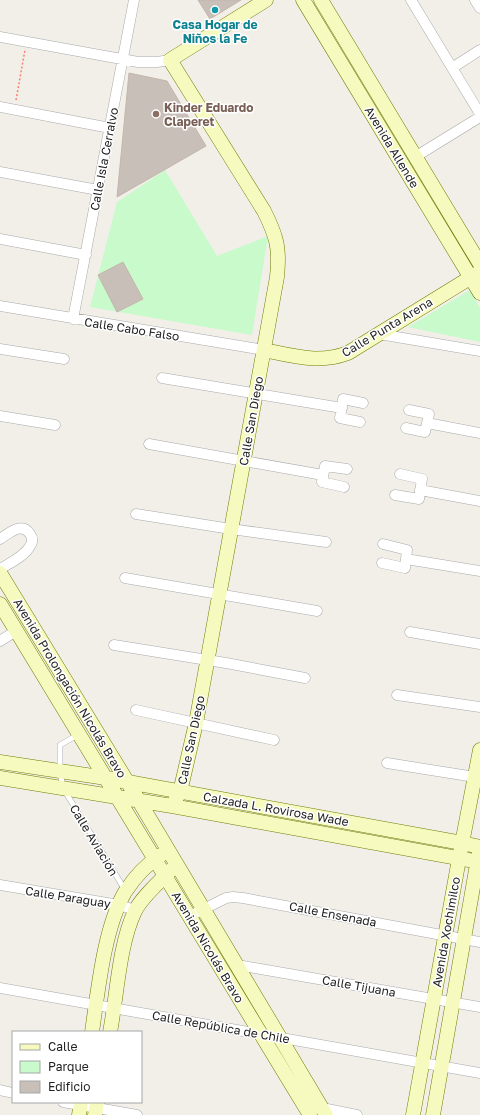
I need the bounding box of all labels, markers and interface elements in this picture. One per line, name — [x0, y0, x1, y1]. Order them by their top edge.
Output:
marker: Casa Hogar de Niños la Fe — [210, 5, 220, 15]
place label: Casa Hogar de Niños la Fe — [173, 17, 257, 46]
place label: Kinder Eduardo Claperet — [164, 100, 253, 129]
street label: Avenida Allende — [362, 103, 422, 191]
street label: Calle Isla Cerralvo — [87, 106, 121, 212]
marker: Kinder Eduardo Claperet — [151, 109, 161, 119]
street label: Calle Punta Arena — [339, 294, 435, 360]
street label: Calle Cabo Falso — [83, 314, 181, 344]
street label: Calle San Diego — [236, 375, 266, 467]
street label: Avenida Prolongación Nicolás Bravo — [10, 596, 130, 780]
street label: Calle San Diego — [174, 694, 208, 786]
street label: Calzada L. Rovirosa Wade — [202, 789, 350, 829]
street label: Calle Aviación — [67, 801, 121, 879]
street label: Avenida Xochimilco — [429, 876, 463, 988]
street label: Calle Paraguay — [24, 883, 112, 911]
street label: Avenida Nicolás Bravo — [169, 889, 247, 1005]
street label: Calle Ensenada — [288, 898, 378, 930]
street label: Calle Tijuana — [321, 972, 397, 1000]
street label: Calle República de Chile — [151, 1007, 291, 1047]
legend — [12, 1031, 142, 1103]
text: Calle — [48, 1039, 78, 1054]
text: Parque — [48, 1059, 89, 1074]
text: Edificio — [48, 1079, 90, 1094]

